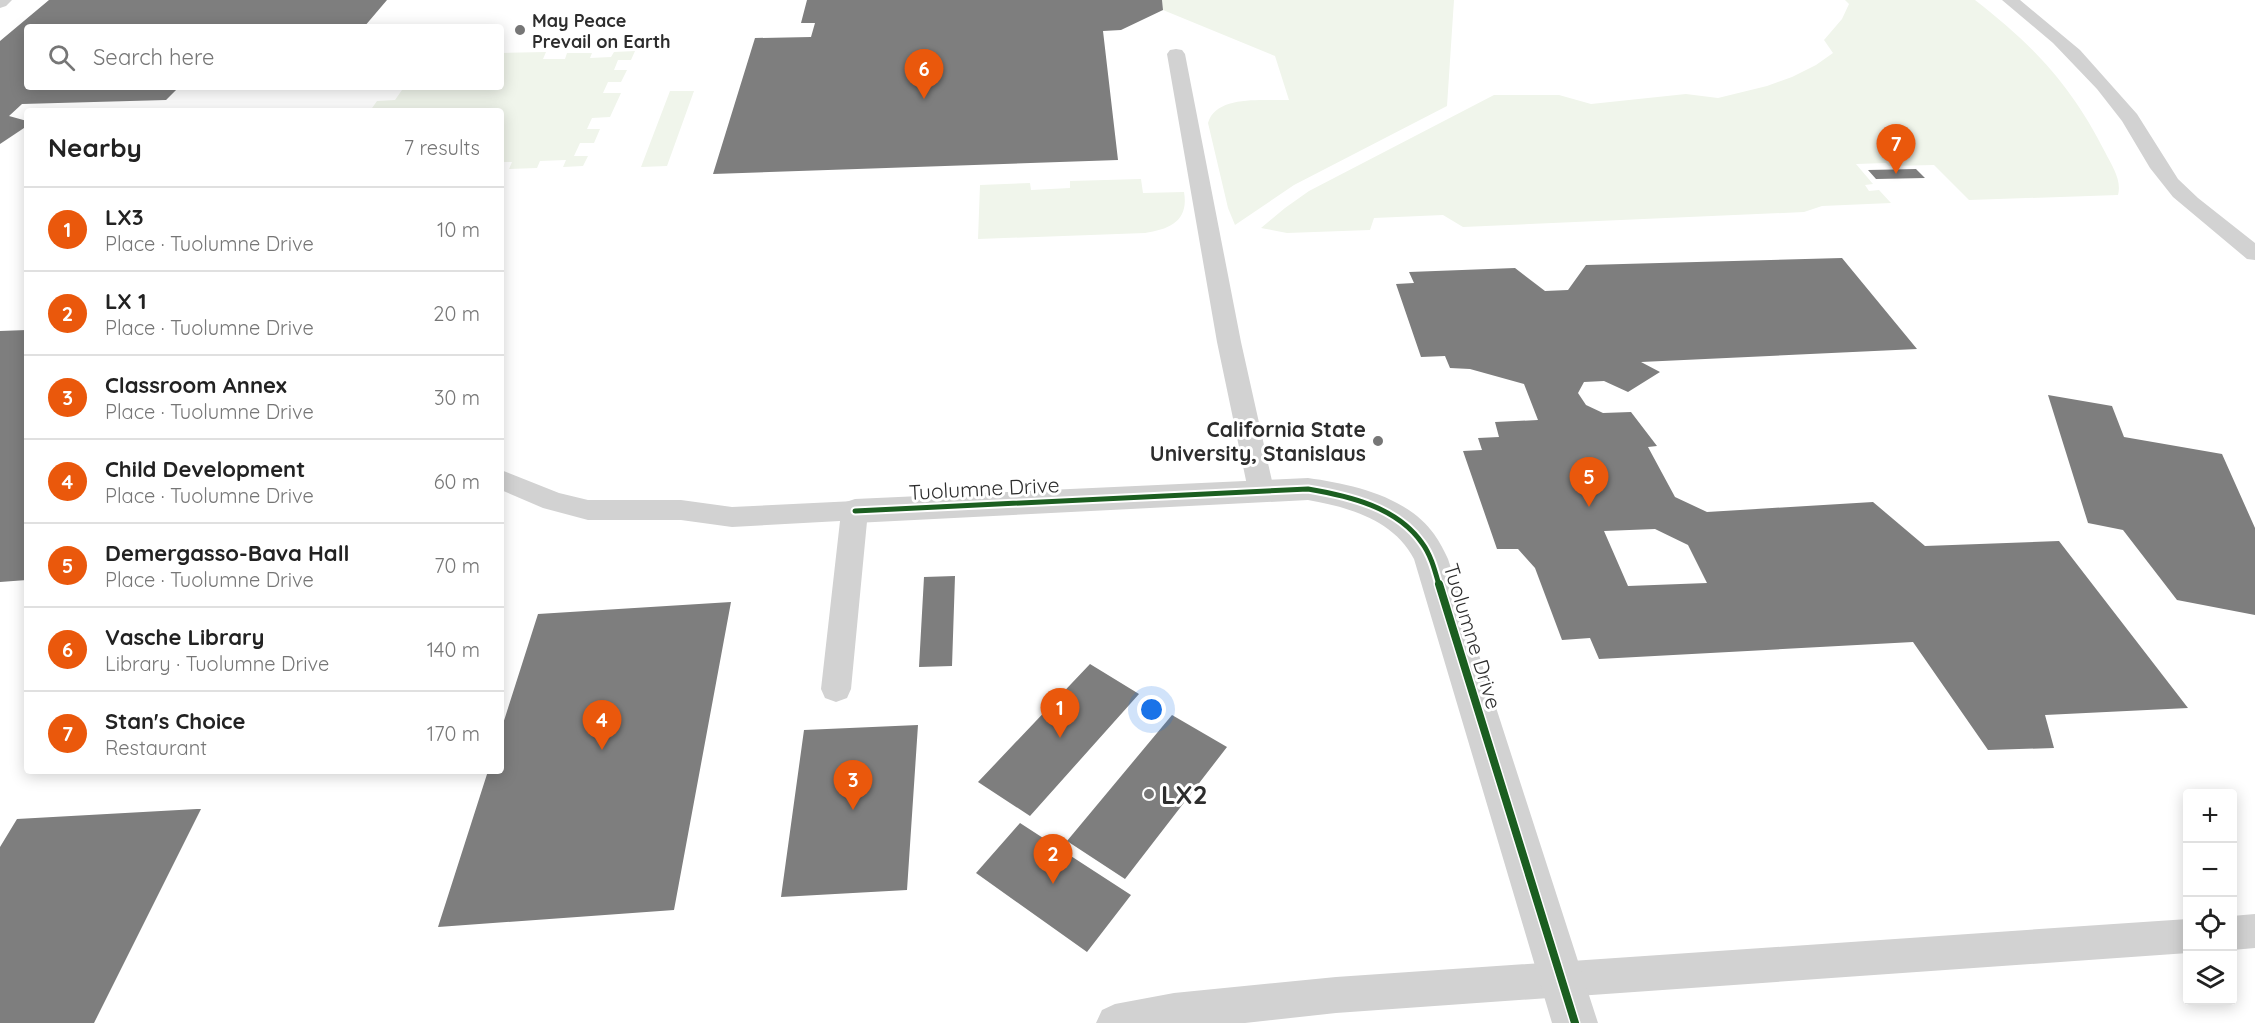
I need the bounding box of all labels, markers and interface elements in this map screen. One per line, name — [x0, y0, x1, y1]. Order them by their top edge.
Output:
place label: May Peace Prevail on Earth — [532, 9, 671, 53]
marker: May Peace Prevail on Earth — [513, 23, 527, 37]
search box — [24, 24, 504, 90]
icon: search — [45, 41, 78, 74]
text: Search here — [93, 43, 214, 71]
pin: 6 — [904, 50, 944, 99]
pin: 7 — [1876, 124, 1916, 174]
text: Nearby — [48, 131, 142, 164]
text: 7 results — [404, 135, 480, 160]
text: LX3 — [105, 203, 144, 231]
text: 1 — [64, 217, 71, 242]
text: 10 m — [437, 217, 480, 242]
text: Place · Tuolumne Drive — [105, 231, 314, 256]
text: LX 1 — [105, 287, 147, 315]
text: 2 — [62, 301, 73, 326]
text: 20 m — [433, 301, 480, 326]
text: Place · Tuolumne Drive — [105, 315, 314, 340]
text: Classroom Annex — [105, 371, 287, 399]
text: 3 — [62, 385, 73, 410]
text: 30 m — [434, 385, 480, 410]
text: Place · Tuolumne Drive — [105, 399, 314, 424]
place label: California State University, Stanislaus — [1150, 416, 1366, 466]
marker: California State University, Stanislaus — [1371, 434, 1385, 448]
text: Child Development — [105, 455, 305, 483]
pin: 5 — [1570, 458, 1608, 507]
text: 4 — [62, 469, 73, 494]
text: 60 m — [434, 469, 480, 494]
street label: Tuolumne Drive — [908, 471, 1060, 505]
text: Place · Tuolumne Drive — [105, 483, 314, 508]
text: Demergasso-Bava Hall — [105, 539, 350, 567]
text: 5 — [62, 553, 73, 578]
text: 70 m — [434, 553, 480, 578]
street label: Tuolumne Drive — [1439, 560, 1507, 712]
text: Place · Tuolumne Drive — [105, 567, 314, 592]
text: Vasche Library — [105, 623, 264, 651]
text: 6 — [62, 637, 73, 662]
text: 140 m — [427, 637, 480, 662]
text: Library · Tuolumne Drive — [105, 651, 329, 676]
pin: 1 — [1040, 688, 1080, 738]
your location — [1137, 695, 1166, 724]
pin: 4 — [582, 700, 622, 750]
text: Stan's Choice — [105, 707, 246, 735]
text: 7 — [62, 721, 73, 746]
text: 170 m — [427, 721, 480, 746]
text: Restaurant — [105, 735, 207, 760]
pin: 3 — [834, 760, 872, 810]
place label: LX2 — [1161, 778, 1207, 811]
marker: LX2 — [1142, 787, 1156, 801]
map controls — [2183, 789, 2237, 1005]
button: + — [2183, 789, 2237, 843]
pin: 2 — [1034, 834, 1072, 884]
button: − — [2183, 843, 2237, 897]
button: locate — [2183, 897, 2237, 951]
button: layers — [2183, 951, 2237, 1005]

